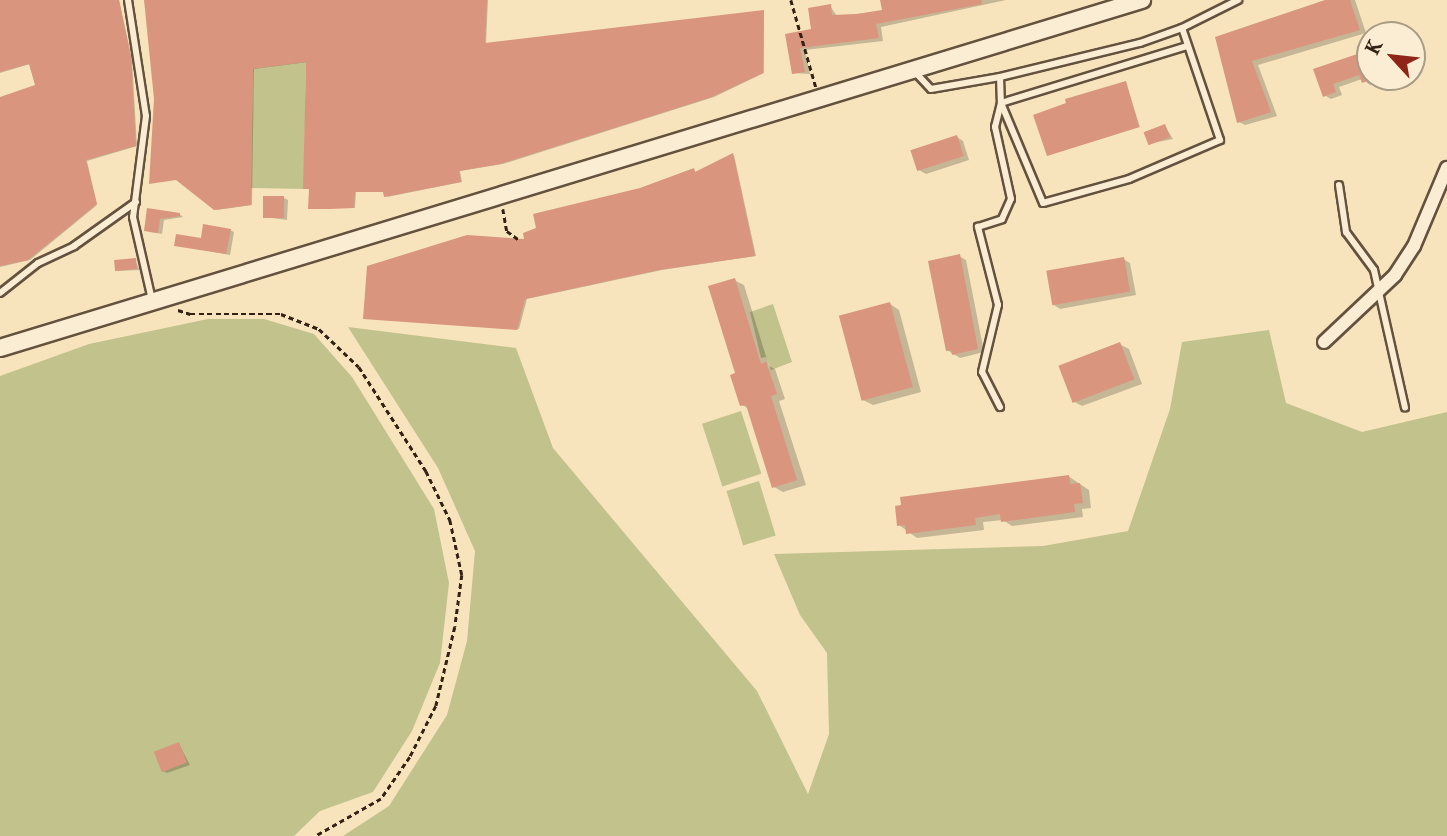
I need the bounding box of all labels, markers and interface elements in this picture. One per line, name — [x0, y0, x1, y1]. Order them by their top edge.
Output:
north arrow — [1356, 21, 1426, 91]
text: K — [1360, 36, 1388, 59]

